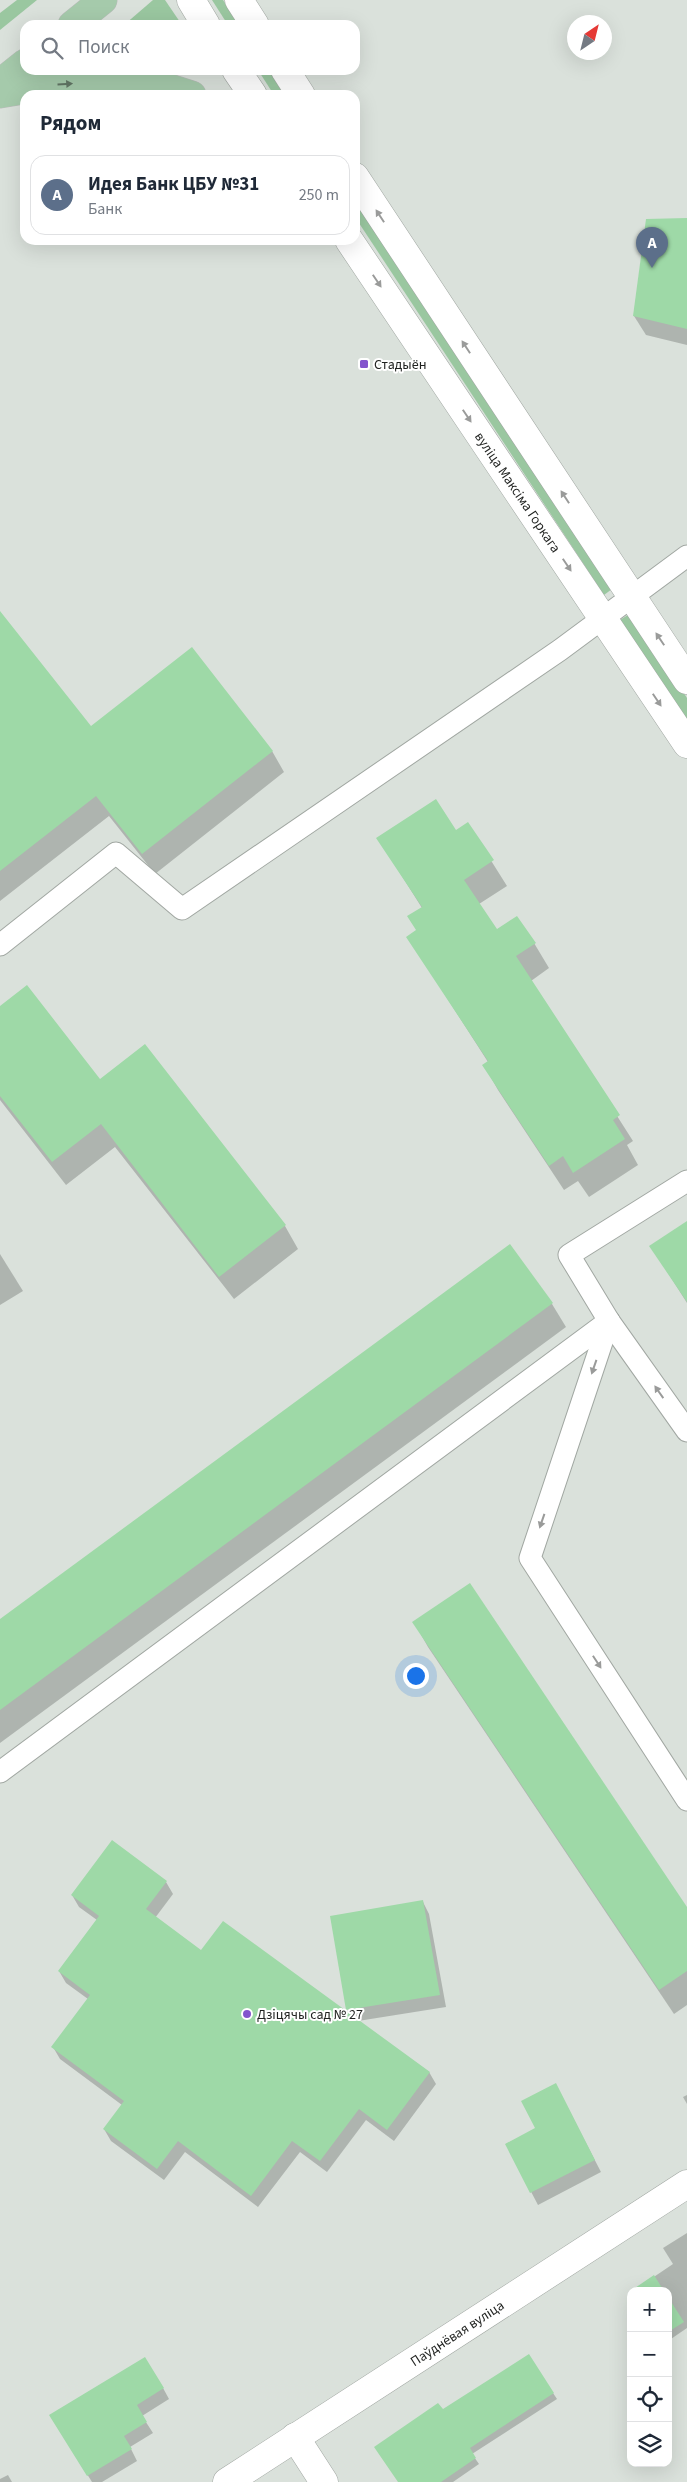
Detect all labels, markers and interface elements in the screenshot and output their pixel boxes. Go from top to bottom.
north arrow [567,15,612,60]
search box [20,20,360,75]
icon: search [38,34,66,62]
text: Поиск [78,34,129,61]
one-way arrow [58,79,74,87]
text: Рядом [40,108,101,138]
text: Идея Банк ЦБУ №31 [88,171,259,198]
text: A [52,184,62,206]
text: 250 m [299,184,339,206]
text: Банк [88,198,122,220]
one-way arrow [375,209,385,222]
pin: A [636,227,668,268]
one-way arrow [372,274,381,287]
one-way arrow [461,340,471,353]
place label: Стадыён [374,355,427,375]
marker: Стадыён [358,358,370,370]
one-way arrow [462,409,472,422]
street label: вуліца Максіма Горкага [469,428,565,557]
one-way arrow [561,490,570,504]
one-way arrow [562,559,572,572]
one-way arrow [655,633,665,646]
one-way arrow [653,693,662,707]
one-way arrow [590,1360,597,1375]
one-way arrow [654,1385,664,1398]
one-way arrow [538,1514,545,1529]
one-way arrow [592,1655,602,1668]
your location [403,1663,429,1689]
place label: Дзіцячы сад № 27 [257,2005,363,2025]
marker: Дзіцячы сад № 27 [241,2008,253,2020]
map controls [627,2287,672,2467]
button: + [627,2287,672,2332]
street label: Паўднёвая вуліца [407,2296,508,2372]
button: − [627,2332,672,2377]
button: locate [627,2377,672,2422]
button: layers [627,2422,672,2467]

